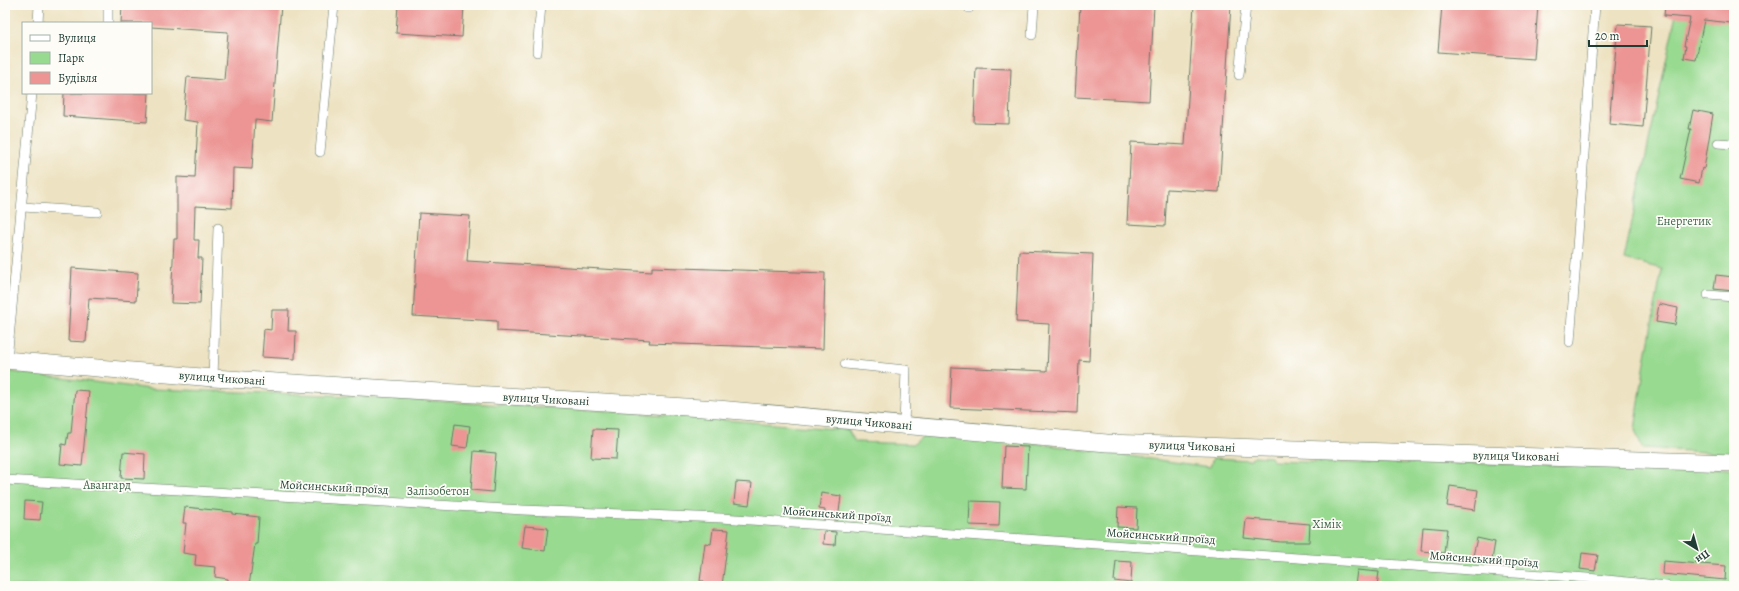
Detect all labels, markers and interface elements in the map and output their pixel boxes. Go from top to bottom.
legend [22,22,152,94]
scale bar [1589,22,1647,48]
text: 20 m [1595,28,1619,44]
text: Вулиця [58,30,96,46]
text: Парк [58,50,84,66]
text: Будівля [58,70,98,86]
park label: Енергетик [1657,213,1711,229]
street label: вулиця Чиковані [178,367,266,389]
street label: вулиця Чиковані [502,389,590,409]
street label: вулиця Чиковані [825,410,913,434]
street label: вулиця Чиковані [1148,436,1236,456]
street label: вулиця Чиковані [1472,447,1560,465]
street label: Мойсинський проїзд [279,476,389,498]
park label: Авангард [82,477,131,493]
park label: Залізобетон [407,483,469,499]
street label: Мойсинський проїзд [782,502,892,526]
park label: Хімік [1313,516,1341,532]
street label: Мойсинський проїзд [1106,524,1216,548]
north arrow [1677,529,1717,569]
text: Пн [1692,546,1713,567]
street label: Мойсинський проїзд [1429,547,1539,571]

